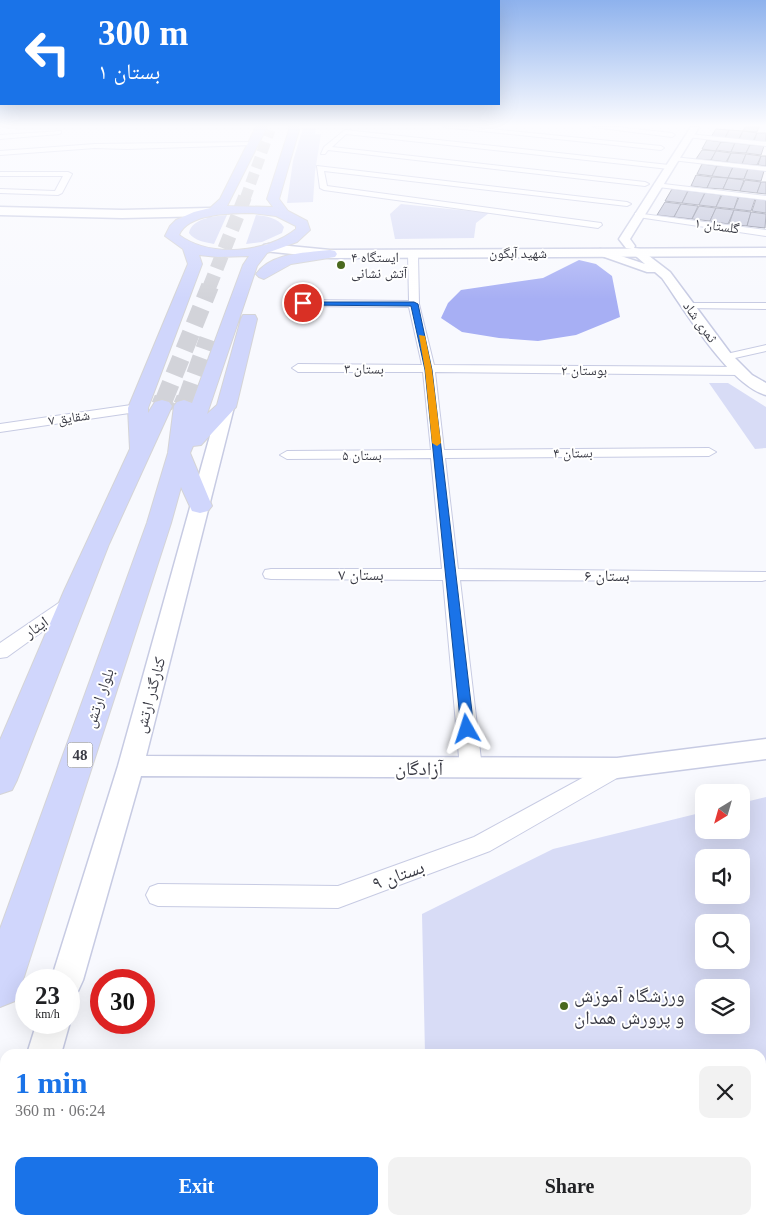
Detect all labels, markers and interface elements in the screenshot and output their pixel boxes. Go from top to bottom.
text: 300 m [98,14,188,53]
icon: left [15,20,80,85]
text: بستان ۱ [98,59,160,84]
street label: گلستان ۱ [693,215,741,238]
street label: شهید آبگون [489,246,547,262]
place label: ایستگاه ۴ آتش نشانی [351,250,407,282]
marker: ایستگاه ۴ آتش نشانی [335,259,347,271]
pin [282,282,324,324]
icon: arrive [289,289,317,317]
street label: ثمری شاد [679,299,720,346]
street label: بستان ۳ [344,361,384,378]
street label: بوستان ۲ [561,363,607,379]
street label: شقایق ۷ [47,408,91,430]
street label: بستان ۴ [553,445,593,462]
street label: بستان ۵ [342,448,382,464]
street label: بستان ۷ [338,566,384,585]
street label: بستان ۶ [584,567,630,586]
street label: ایثار [20,613,52,643]
street label: کنارگذر ارتش [132,655,170,735]
street label: بلوار ارتش [81,666,119,731]
position arrow [440,702,492,754]
road number: 48 [68,742,92,768]
street label: آزادگان [395,758,444,780]
north arrow [695,784,750,839]
map controls [695,784,750,1034]
button: sound [695,849,750,904]
street label: بستان ۹ [369,856,427,895]
button: search [695,914,750,969]
speed limit sign: 30 [90,969,155,1034]
button: layers [695,979,750,1034]
text: 23 [35,982,60,1009]
place label: ورزشگاه آموزش و پرورش همدان [574,985,685,1029]
marker: ورزشگاه آموزش و پرورش همدان [558,1000,570,1012]
text: km/h [35,1007,60,1021]
text: 1 min [15,1066,88,1099]
button: close [699,1066,751,1118]
text: 360 m · 06:24 [15,1102,105,1119]
button: Exit [15,1157,378,1215]
button: Share [388,1157,751,1215]

